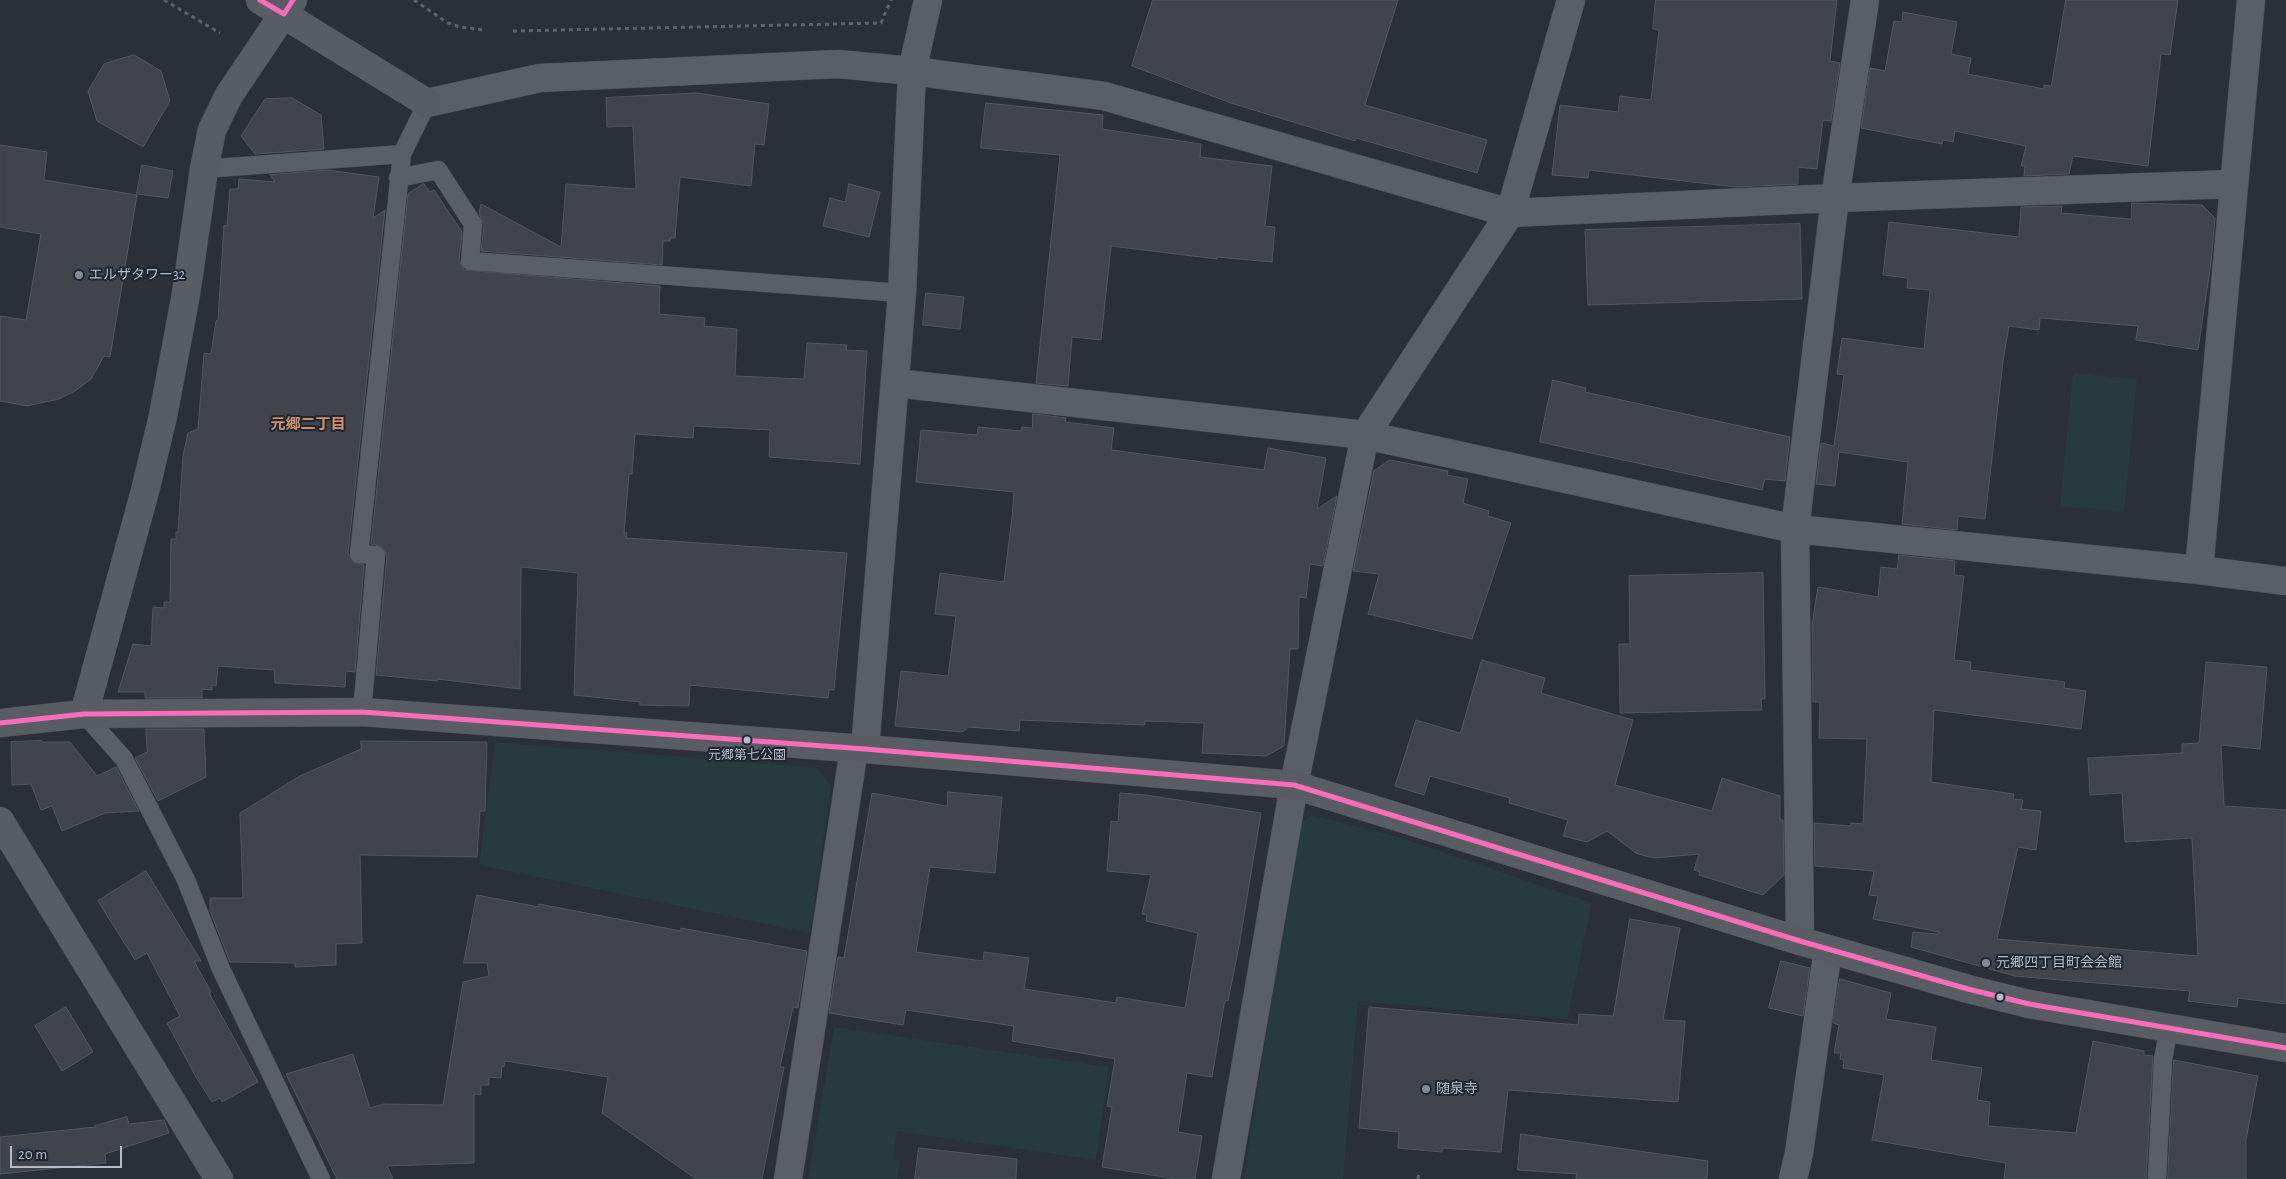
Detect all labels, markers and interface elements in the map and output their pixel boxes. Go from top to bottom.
place label: エルザタワー32 [89,267,185,283]
marker: エルザタワー32 [73,269,85,281]
district label: 元郷二丁目 [271,415,345,433]
marker: 元郷第七公園 [742,735,752,745]
place label: 元郷第七公園 [708,747,786,763]
place label: 元郷四丁目町会会館 [1996,955,2122,971]
marker: 元郷四丁目町会会館 [1980,957,1992,969]
unlabelled marker [1995,992,2005,1002]
place label: 随泉寺 [1436,1081,1478,1097]
marker: 随泉寺 [1420,1083,1432,1095]
scale bar [12,1136,125,1168]
text: 20 m [18,1147,47,1162]

